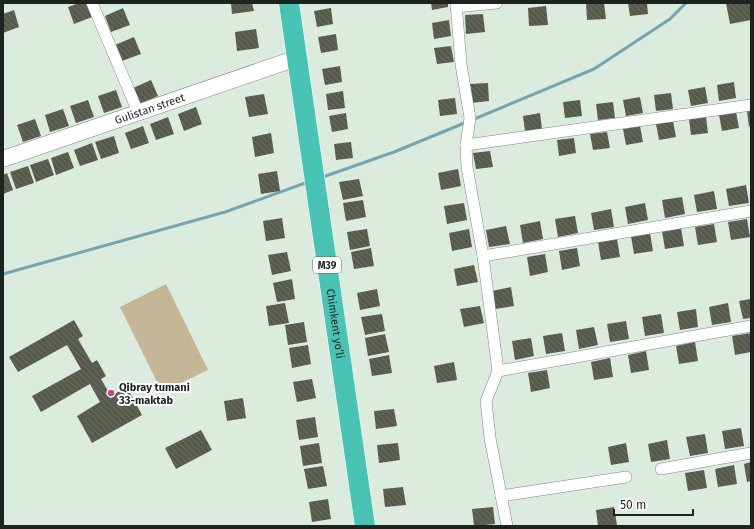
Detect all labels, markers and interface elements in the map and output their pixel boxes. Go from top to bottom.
street label: Gulistan street [113,91,186,127]
road number: M39 [313,257,341,273]
street label: Chimkent yo‘li [324,288,347,360]
place label: Qibray tumani 33-maktab [118,381,190,407]
marker: Qibray tumani 33-maktab [106,388,116,398]
scale bar [614,491,693,517]
text: 50 m [620,498,646,512]

